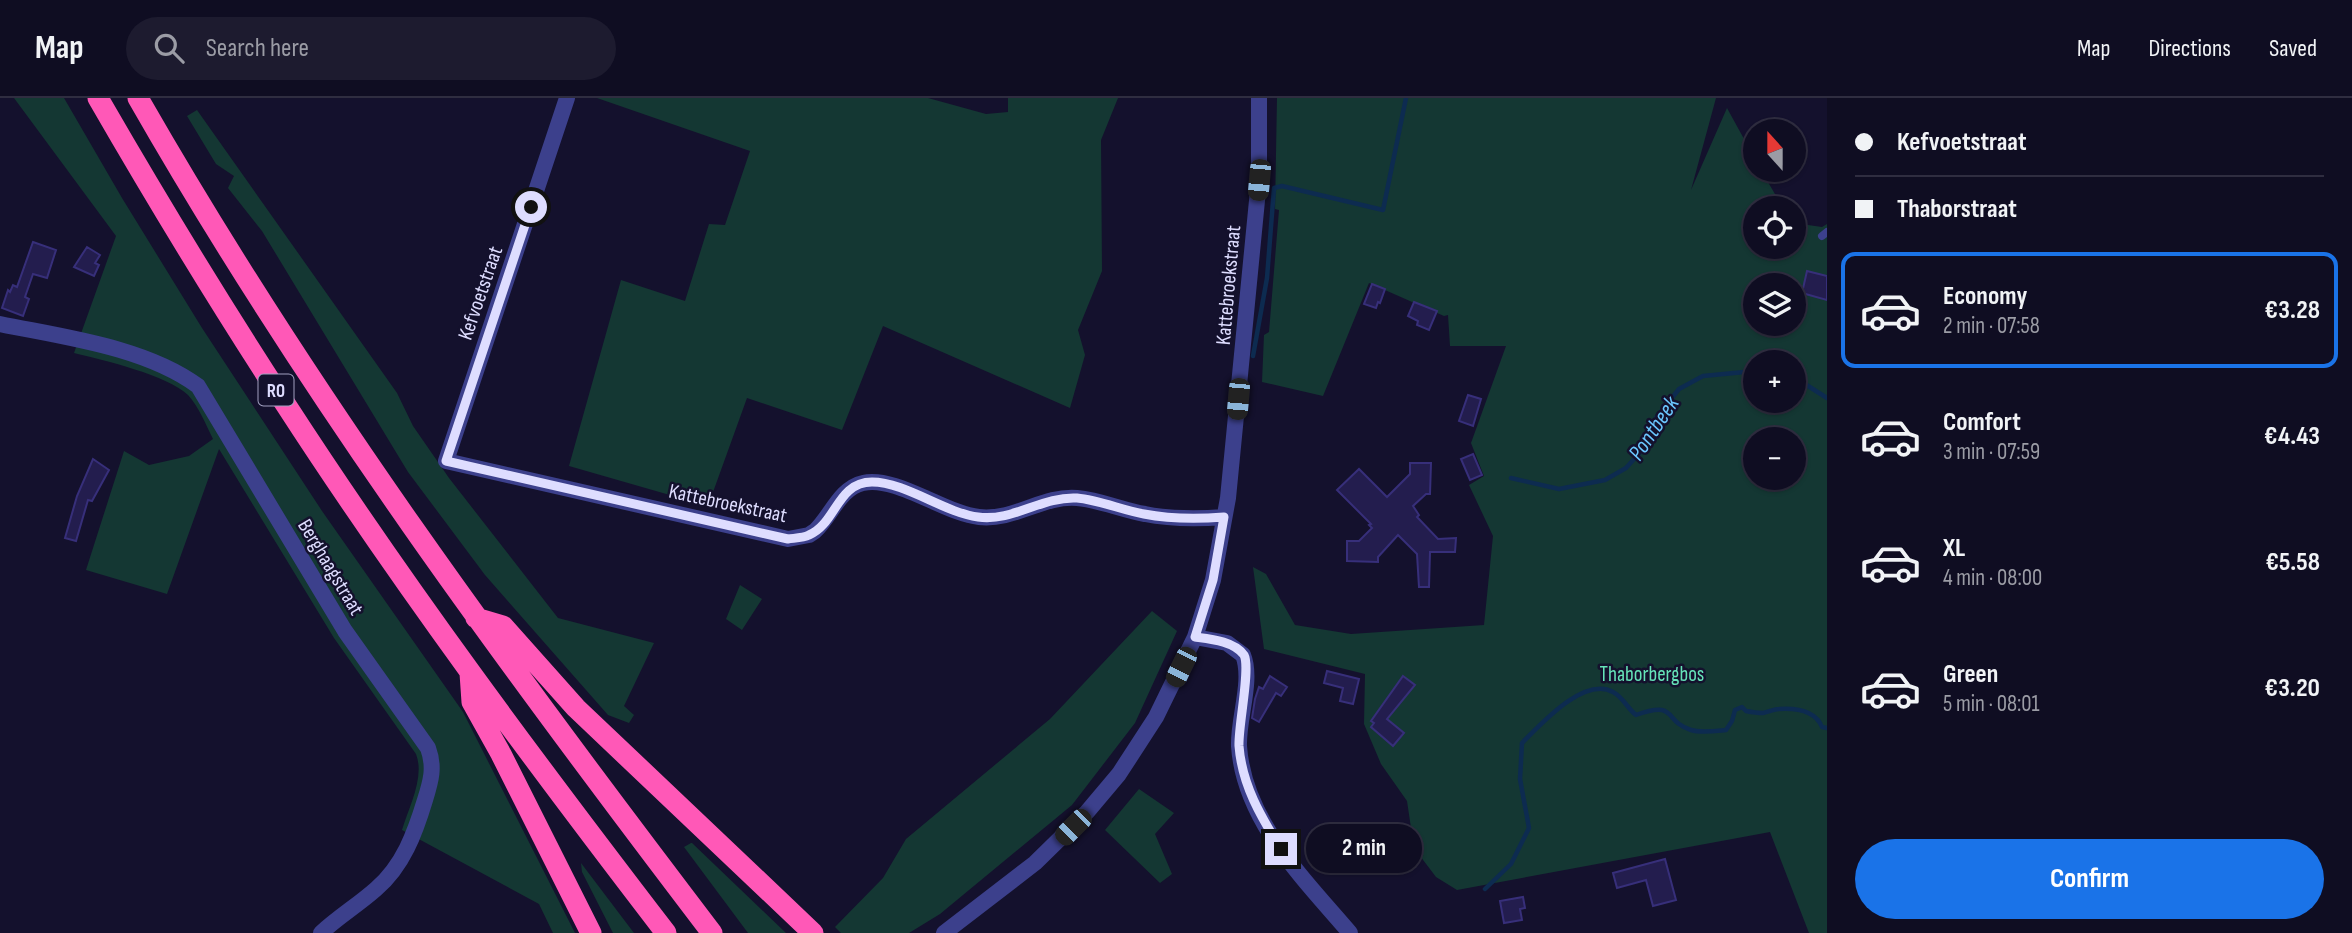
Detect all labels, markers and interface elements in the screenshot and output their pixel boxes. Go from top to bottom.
search box [126,17,616,80]
text: Map [35,28,84,68]
icon: search [150,29,188,67]
text: Search here [206,33,309,64]
text: Map [2077,34,2110,63]
text: Directions [2148,34,2231,63]
text: Saved [2269,34,2317,63]
north arrow [1743,119,1806,182]
map controls [1743,119,1806,490]
text: Kefvoetstraat [1897,127,2027,158]
car [1247,158,1272,202]
route start [515,191,547,223]
text: Thaborstraat [1897,194,2017,225]
button: locate [1743,196,1806,259]
street label: Kattebroekstraat [1211,224,1246,346]
street label: Kefvoetstraat [453,243,508,343]
button: layers [1743,273,1806,336]
icon: car [1859,279,1922,342]
text: Economy [1943,281,2027,312]
text: €3.28 [2264,295,2320,326]
text: 2 min · 07:58 [1943,312,2040,340]
button: + [1743,350,1806,413]
road number: R0 [258,374,294,406]
car [1226,377,1251,421]
water label: Pontbeek [1622,390,1686,466]
icon: car [1859,405,1922,468]
text: Comfort [1943,407,2021,438]
text: €4.43 [2264,421,2320,452]
button: − [1743,427,1806,490]
text: 3 min · 07:59 [1943,438,2040,466]
street label: Kattebroekstraat [667,479,789,528]
street label: Berghaagstraat [292,515,369,620]
icon: car [1859,531,1922,594]
text: XL [1943,533,1965,564]
text: €5.58 [2265,547,2320,578]
text: 4 min · 08:00 [1943,564,2042,592]
car [1163,644,1200,690]
icon: car [1859,657,1922,720]
text: Green [1943,659,1998,690]
park label: Thaborbergbos [1600,662,1704,687]
text: €3.20 [2264,673,2320,704]
text: 5 min · 08:01 [1943,690,2040,718]
car [1051,805,1096,849]
callout: 2 min [1306,824,1421,874]
route end [1265,833,1297,865]
text: 2 min [1342,834,1386,862]
button: Confirm [1855,839,2324,919]

